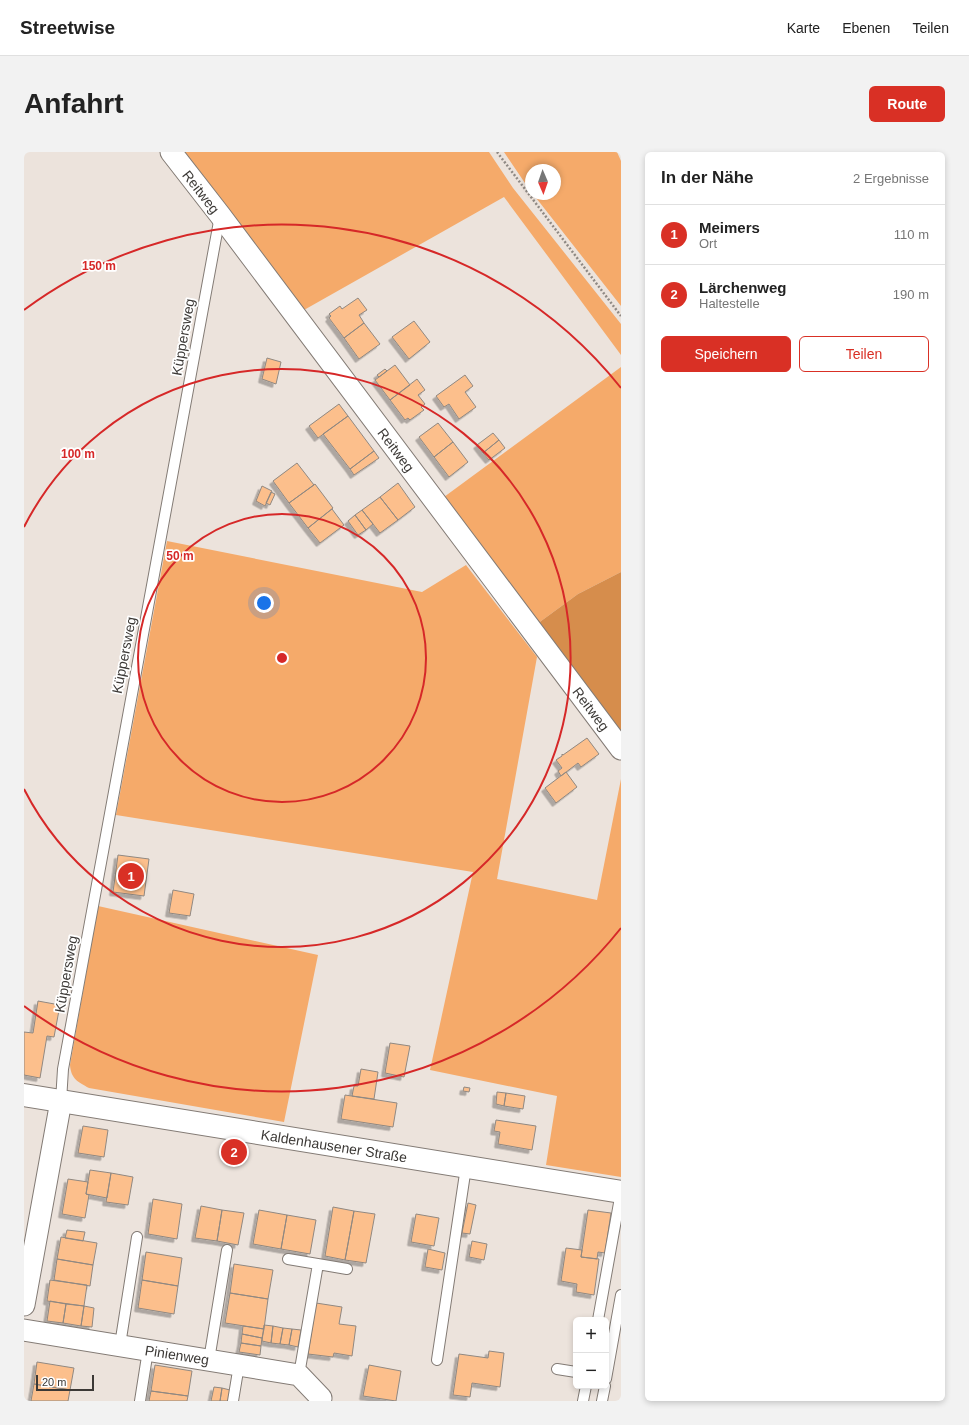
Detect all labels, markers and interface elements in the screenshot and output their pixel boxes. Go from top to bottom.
text: Streetwise [20,17,115,38]
text: Karte [787,20,820,36]
text: Ebenen [842,20,890,36]
text: Teilen [912,20,949,36]
button: Route [869,86,945,122]
text: Anfahrt [24,88,124,119]
north arrow [525,164,561,200]
street label: Reitweg [179,167,223,217]
text: In der Nähe [661,168,754,187]
text: 2 Ergebnisse [853,171,929,186]
text: Meimers [699,219,760,236]
text: 1 [670,227,678,242]
text: 110 m [894,227,929,242]
text: Ort [699,236,717,251]
text: 150 m [82,259,116,273]
text: Lärchenweg [699,279,787,296]
text: 2 [670,287,678,302]
text: 190 m [893,287,929,302]
text: Haltestelle [699,296,760,311]
street label: Küppersweg [168,297,198,377]
button: Speichern [661,336,791,372]
button: Teilen [799,336,929,372]
street label: Reitweg [374,425,418,475]
text: 100 m [61,447,95,461]
text: 50 m [166,549,194,563]
your location [254,593,274,613]
street label: Küppersweg [109,615,139,695]
centre of rings [275,651,289,665]
street label: Reitweg [569,684,613,734]
pin: 1 [118,861,144,891]
street label: Küppersweg [51,934,81,1014]
street label: Kaldenhausener Straße [260,1127,408,1166]
pin: 2 [221,1137,247,1167]
map controls [573,1317,609,1389]
button: + [573,1317,609,1353]
street label: Pinienweg [144,1342,210,1368]
button: − [573,1353,609,1389]
scale bar [36,1373,94,1392]
text: 20 m [42,1376,66,1388]

